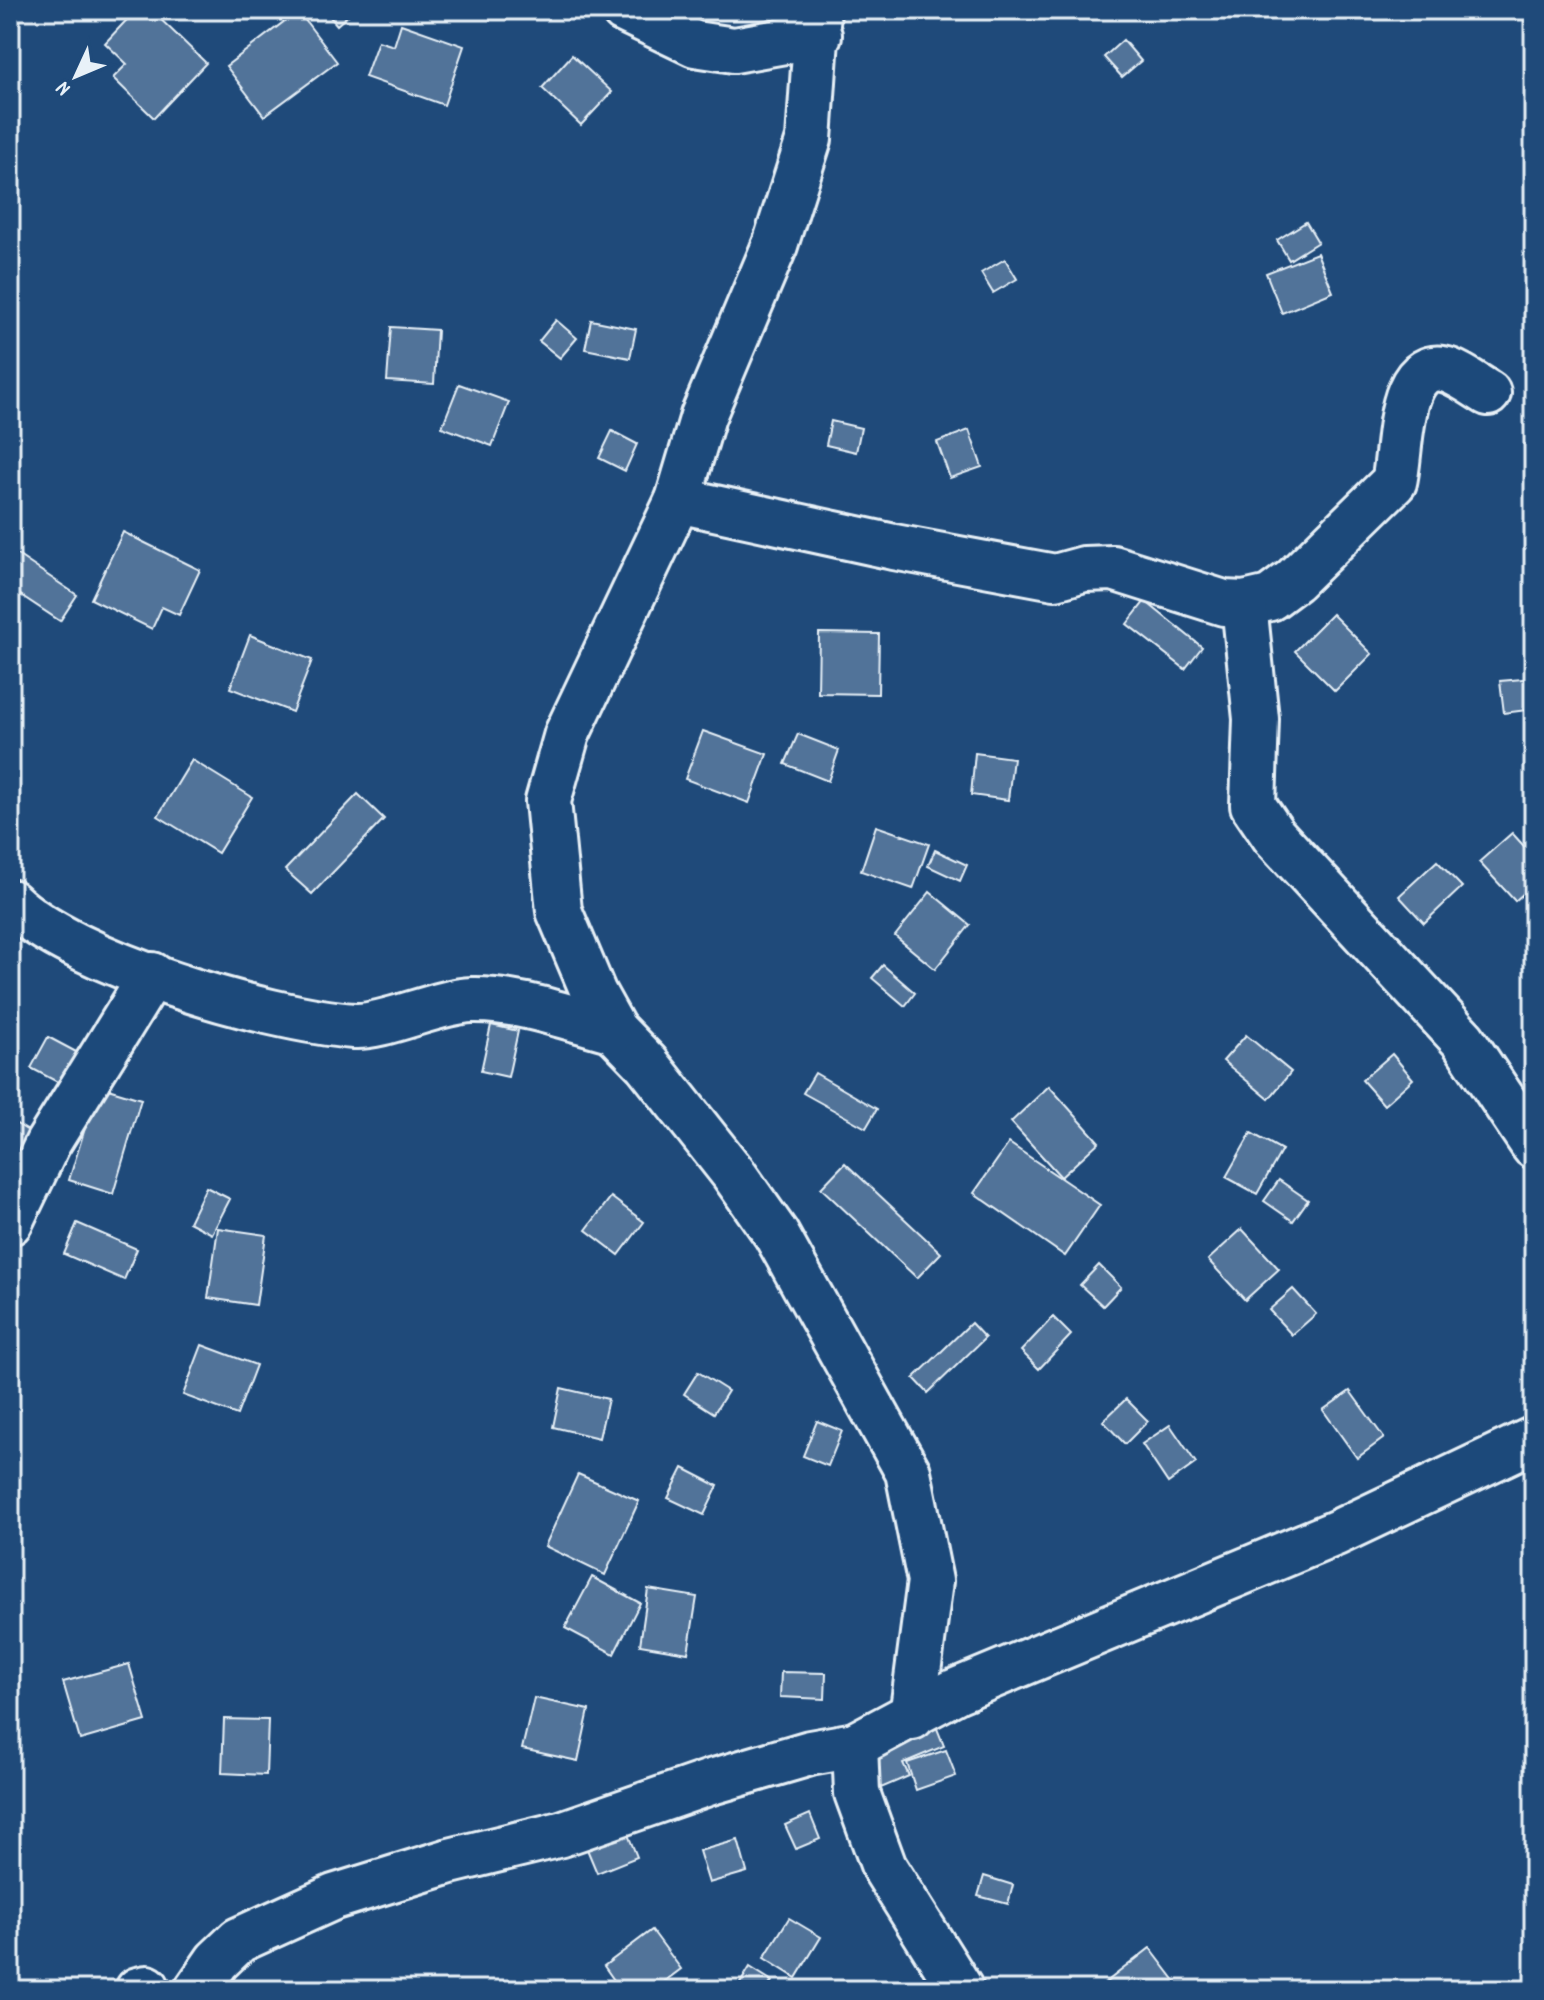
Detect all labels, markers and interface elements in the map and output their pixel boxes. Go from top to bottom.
north arrow [36,36,116,116]
text: N [49,73,79,102]

